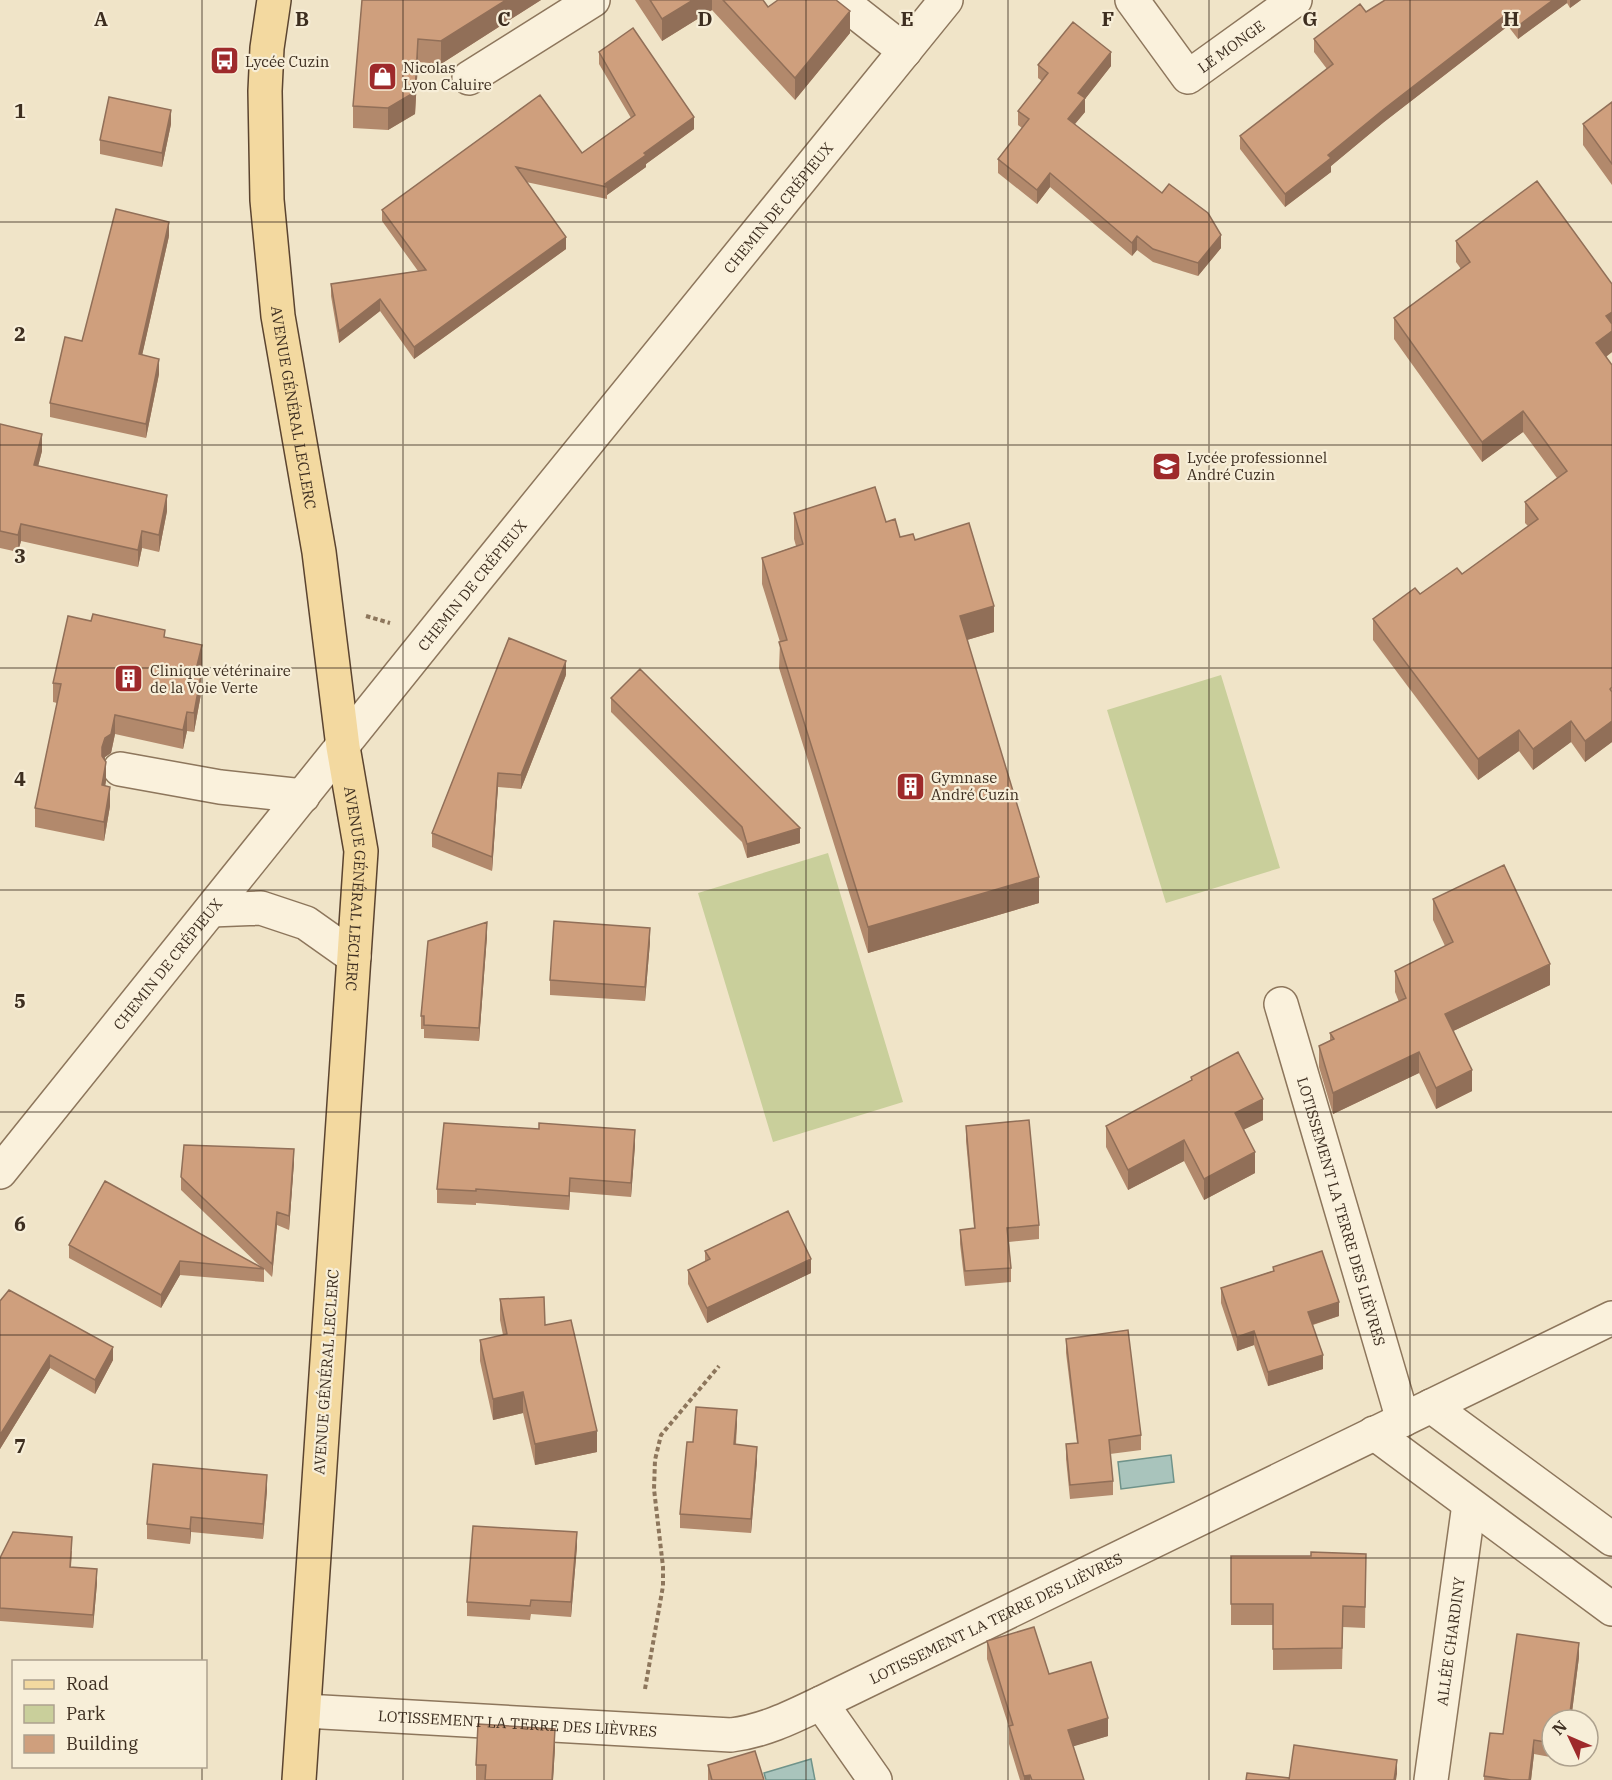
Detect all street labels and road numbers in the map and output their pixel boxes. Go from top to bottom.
street label: LE MONGE [1194,16,1268,77]
street label: CHEMIN DE CRÉPIEUX [719,138,836,277]
street label: AVENUE GÉNÉRAL LECLERC [268,305,321,511]
street label: CHEMIN DE CRÉPIEUX [413,516,530,655]
street label: AVENUE GÉNÉRAL LECLERC [340,785,371,992]
street label: CHEMIN DE CRÉPIEUX [109,894,226,1033]
street label: LOTISSEMENT LA TERRE DES LIÈVRES [1293,1075,1390,1348]
street label: AVENUE GÉNÉRAL LECLERC [309,1269,343,1475]
street label: LOTISSEMENT LA TERRE DES LIÈVRES [866,1548,1125,1688]
street label: ALLÉE CHARDINY [1432,1575,1468,1707]
street label: LOTISSEMENT LA TERRE DES LIÈVRES [378,1706,658,1740]

